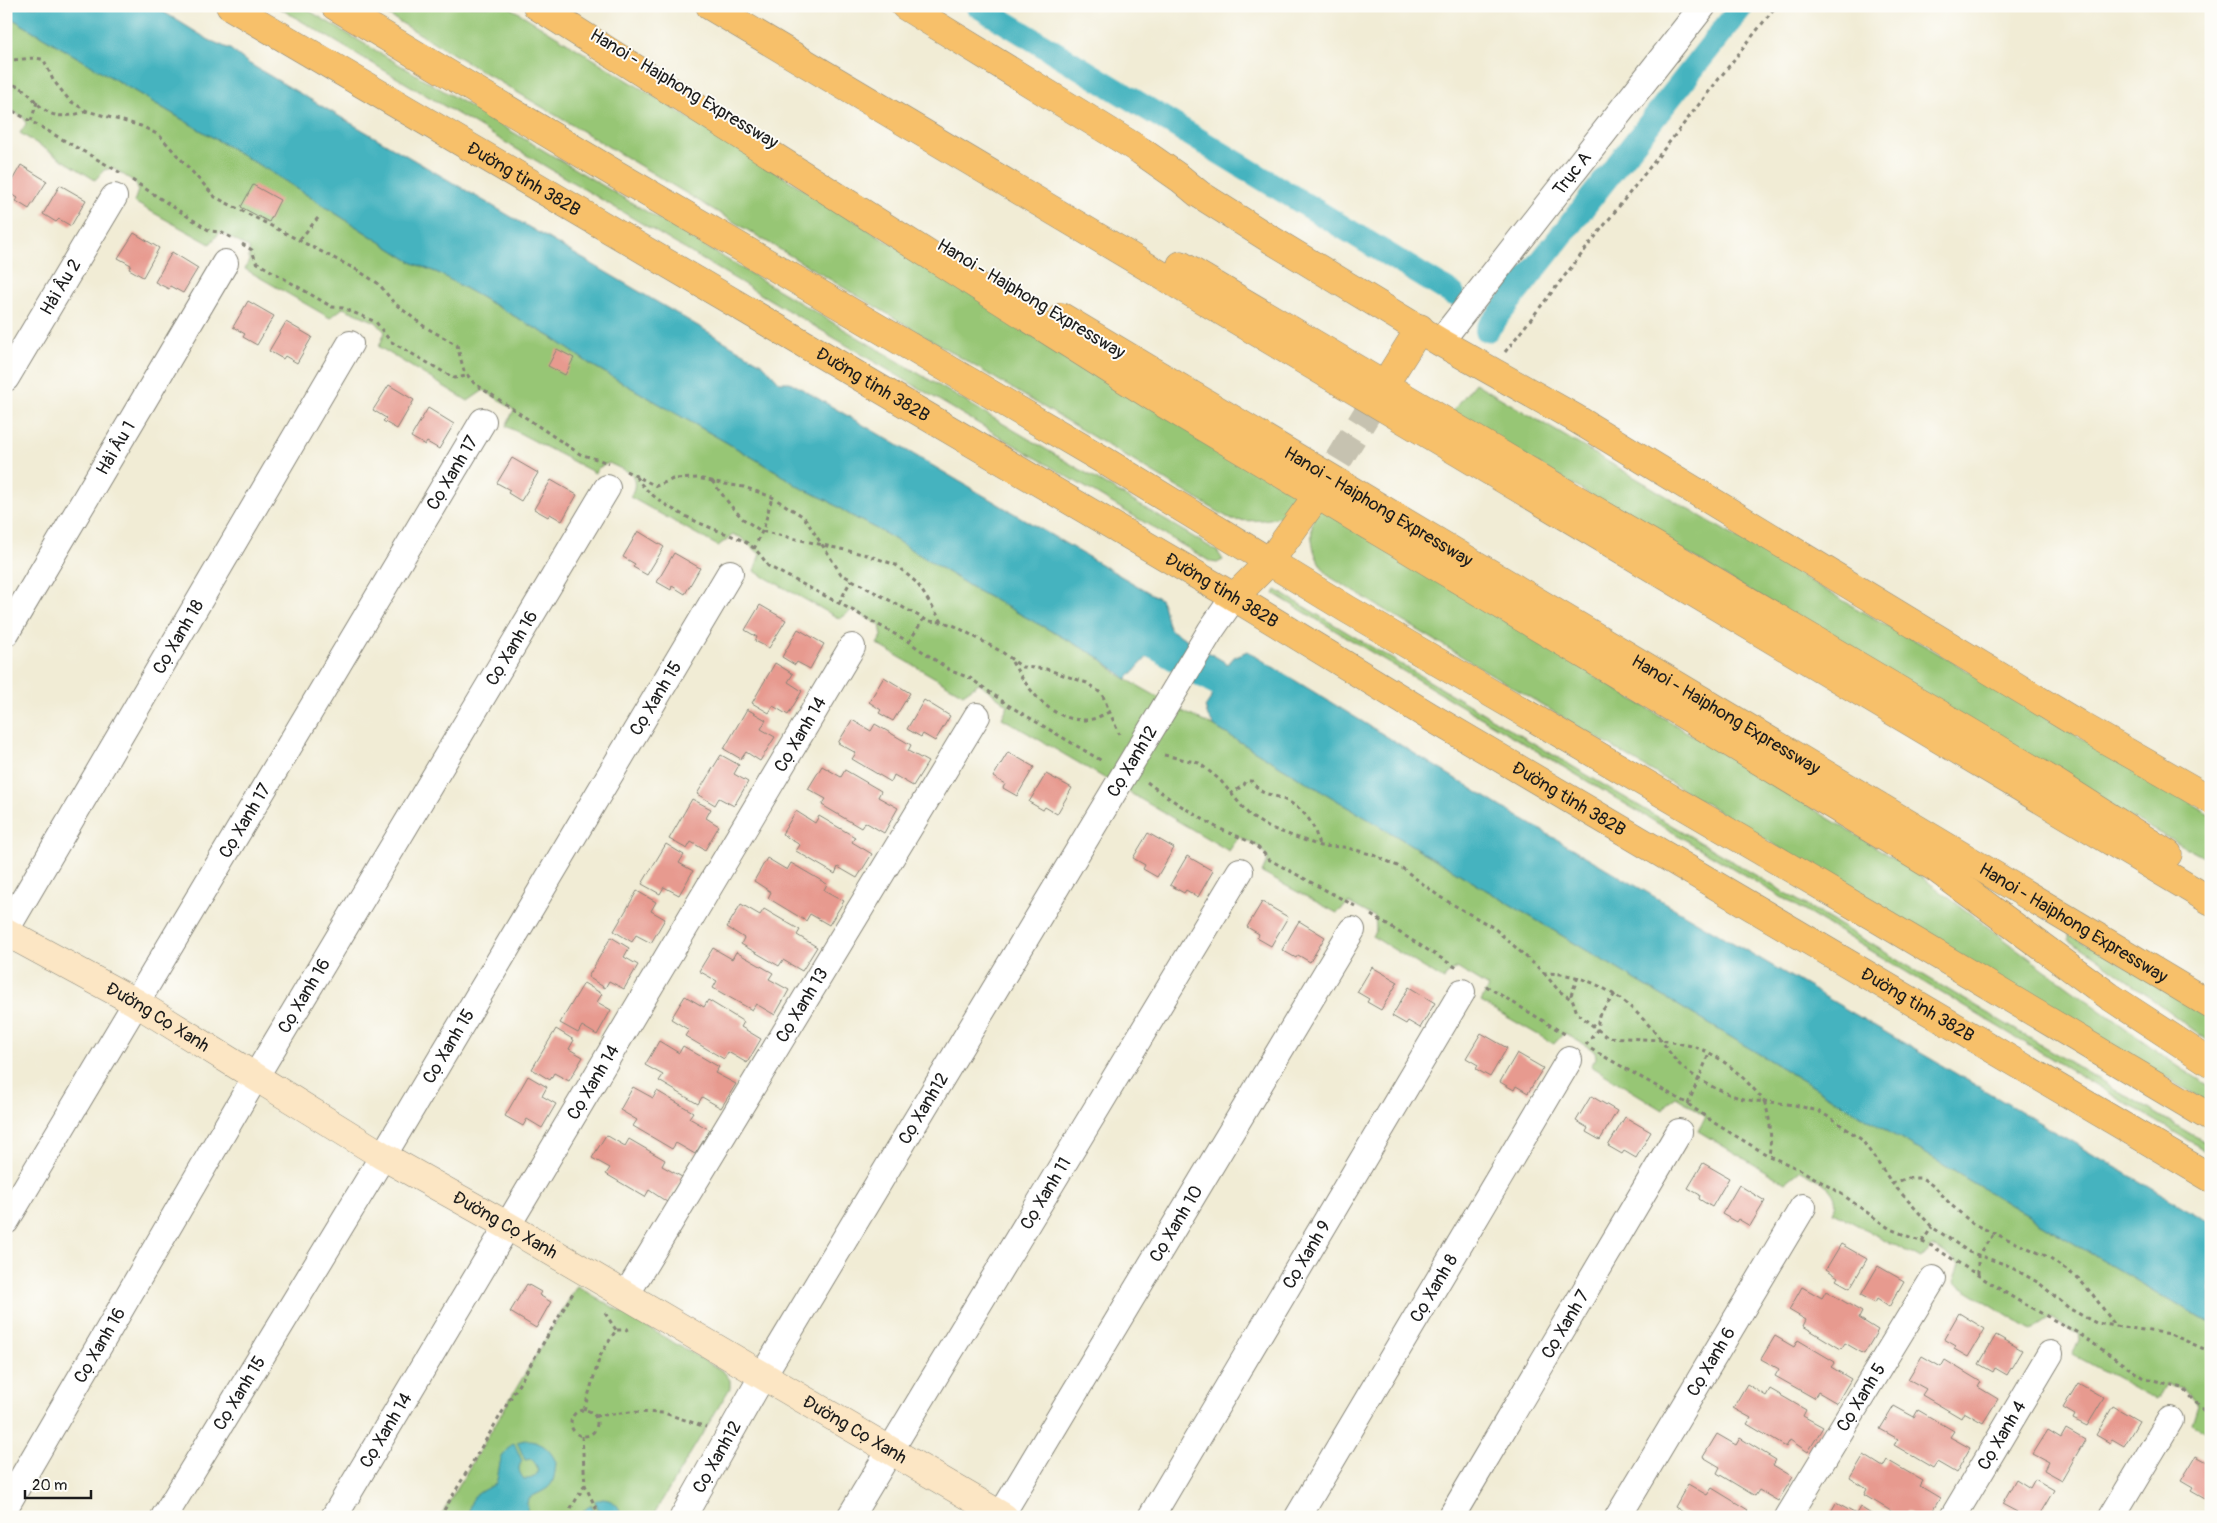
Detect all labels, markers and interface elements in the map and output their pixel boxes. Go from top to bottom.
street label: Hanoi - Haiphong Expressway [586,24,783,155]
street label: Đường tỉnh 382B [463,136,585,221]
street label: Trục A [1548,147,1596,200]
street label: Hanoi - Haiphong Expressway [933,234,1130,365]
street label: Hải Âu 2 [35,255,86,319]
street label: Đường tỉnh 382B [812,342,934,427]
street label: Hải Âu 1 [91,417,140,479]
street label: Cọ Xanh 17 [421,431,483,514]
street label: Hanoi - Haiphong Expressway [1280,441,1477,572]
street label: Đường tỉnh 382B [1161,547,1283,633]
street label: Cọ Xanh 18 [147,595,209,678]
street label: Cọ Xanh 16 [480,606,543,690]
street label: Hanoi - Haiphong Expressway [1627,649,1825,780]
street label: Cọ Xanh 15 [624,657,687,740]
street label: Cọ Xanh 14 [769,692,832,776]
street label: Cọ Xanh12 [1102,721,1162,801]
street label: Đường tỉnh 382B [1508,756,1630,841]
street label: Cọ Xanh 17 [214,779,276,862]
street label: Hanoi - Haiphong Expressway [1975,857,2172,988]
street label: Cọ Xanh 16 [273,954,335,1038]
street label: Đường tỉnh 382B [1856,962,1979,1047]
street label: Cọ Xanh 13 [770,963,833,1047]
street label: Đường Cọ Xanh [102,977,214,1057]
street label: Cọ Xanh 15 [417,1005,480,1088]
street label: Cọ Xanh 14 [562,1040,624,1124]
street label: Cọ Xanh12 [893,1068,954,1149]
street label: Cọ Xanh 11 [1015,1153,1076,1234]
street label: Cọ Xanh 10 [1144,1181,1208,1266]
street label: Đường Cọ Xanh [449,1186,562,1264]
street label: Cọ Xanh 9 [1277,1216,1336,1293]
street label: Cọ Xanh 8 [1405,1250,1463,1327]
street label: Cọ Xanh 7 [1536,1285,1595,1363]
street label: Cọ Xanh 16 [68,1303,131,1387]
street label: Cọ Xanh 6 [1681,1323,1740,1400]
street label: Cọ Xanh 15 [208,1351,271,1435]
street label: Cọ Xanh 5 [1831,1359,1890,1436]
street label: Cọ Xanh 14 [354,1388,417,1472]
street label: Đường Cọ Xanh [798,1390,911,1469]
street label: Cọ Xanh 4 [1972,1396,2031,1474]
street label: Cọ Xanh12 [687,1417,746,1497]
scale bar [25,1468,91,1500]
text: 20 m [32,1476,67,1495]

